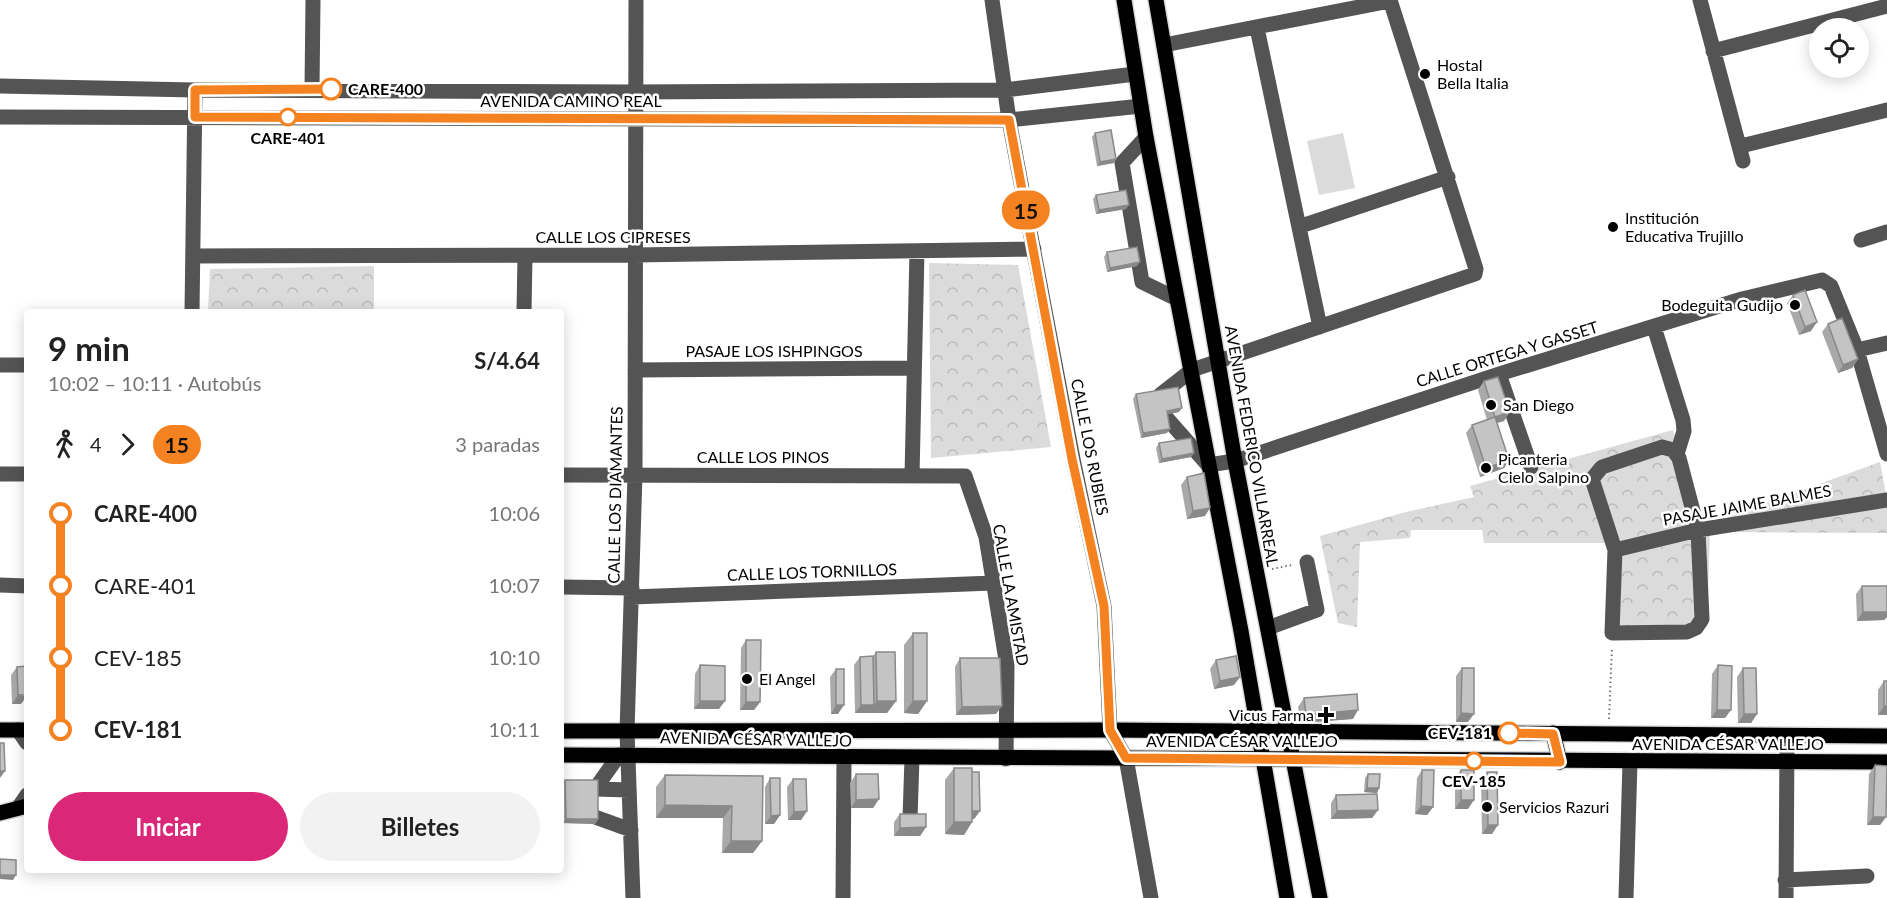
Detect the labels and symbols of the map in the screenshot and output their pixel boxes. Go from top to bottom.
place label: Hostal Bella Italia [1437,55,1509,92]
marker: Hostal Bella Italia [1418,67,1432,81]
marker: CARE-400 [320,78,342,100]
place label: CARE-400 [348,79,423,98]
street label: AVENIDA CAMINO REAL [480,91,662,110]
marker: CARE-401 [279,108,297,126]
place label: CARE-401 [251,128,326,147]
line badge: 15 [999,190,1053,230]
place label: Institución Educativa Trujillo [1625,208,1744,245]
marker: Institución Educativa Trujillo [1606,220,1620,234]
street label: CALLE LOS CIPRESES [535,227,691,246]
place label: Bodeguita Gudijo [1661,295,1783,314]
marker: Bodeguita Gudijo [1788,298,1802,312]
street label: CALLE ORTEGA Y GASSET [1413,317,1601,390]
street label: AVENIDA FEDERICO VILLARREAL [1222,324,1283,568]
street label: PASAJE LOS ISHPINGOS [685,341,863,360]
street label: CALLE LOS RUBIES [1068,377,1113,517]
place label: San Diego [1503,395,1574,414]
marker: San Diego [1484,398,1498,412]
street label: CALLE LOS DIAMANTES [603,406,626,584]
street label: CALLE LOS PINOS [697,447,829,466]
place label: Picanteria Cielo Salpino [1498,449,1589,486]
marker: Picanteria Cielo Salpino [1479,461,1493,475]
street label: PASAJE JAIME BALMES [1661,480,1833,529]
street label: CALLE LA AMISTAD [990,523,1033,667]
street label: CALLE LOS TORNILLOS [727,559,897,584]
place label: El Angel [759,669,816,688]
marker: El Angel [740,672,754,686]
place label: Vicus Farma [1229,705,1314,724]
marker: Vicus Farma [1319,708,1333,722]
marker: CEV-181 [1498,722,1520,744]
place label: CEV-181 [1428,723,1492,742]
street label: AVENIDA CÉSAR VALLEJO [660,727,852,750]
street label: AVENIDA CÉSAR VALLEJO [1146,731,1338,750]
street label: AVENIDA CÉSAR VALLEJO [1632,734,1824,753]
marker: CEV-185 [1465,752,1483,770]
place label: CEV-185 [1442,771,1506,790]
place label: Servicios Razuri [1499,797,1609,816]
marker: Servicios Razuri [1480,800,1494,814]

